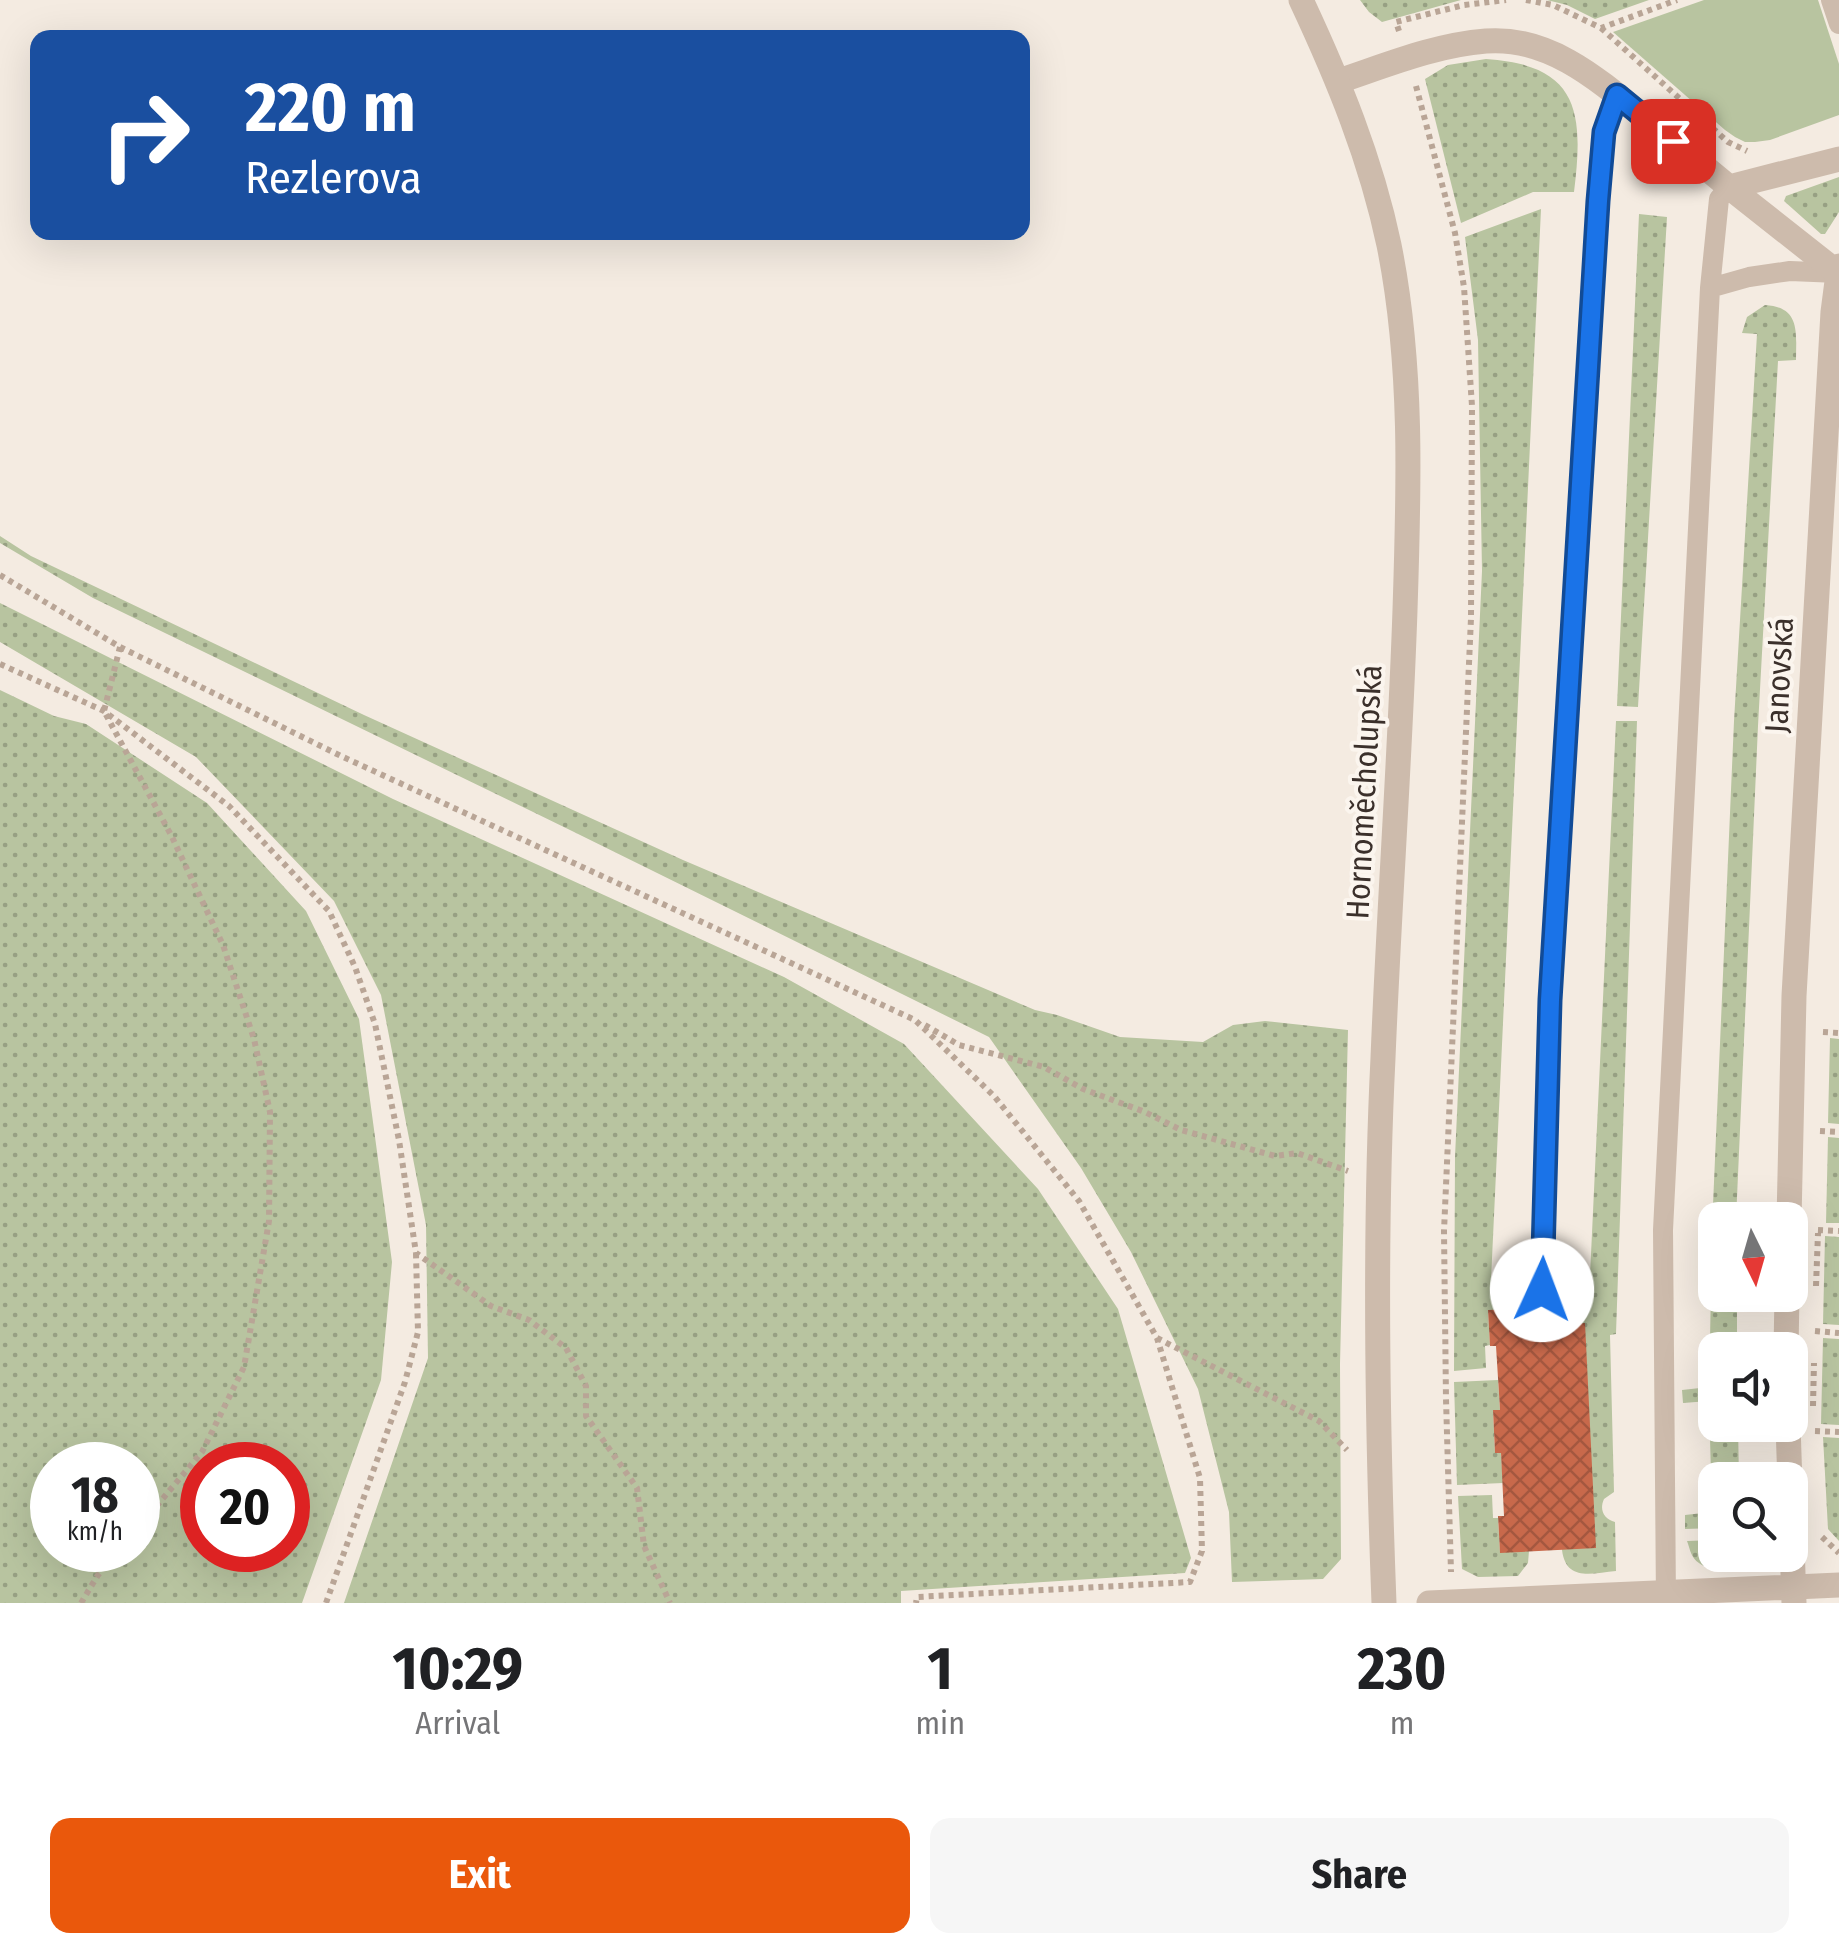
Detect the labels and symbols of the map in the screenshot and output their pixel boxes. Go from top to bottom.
pin [1631,99,1716,184]
street label: Janovská [1757,616,1801,734]
street label: Hornoměcholupská [1338,664,1390,920]
north arrow [1698,1202,1808,1312]
position arrow [1490,1238,1594,1342]
speed limit sign: 20 [180,1442,310,1572]

